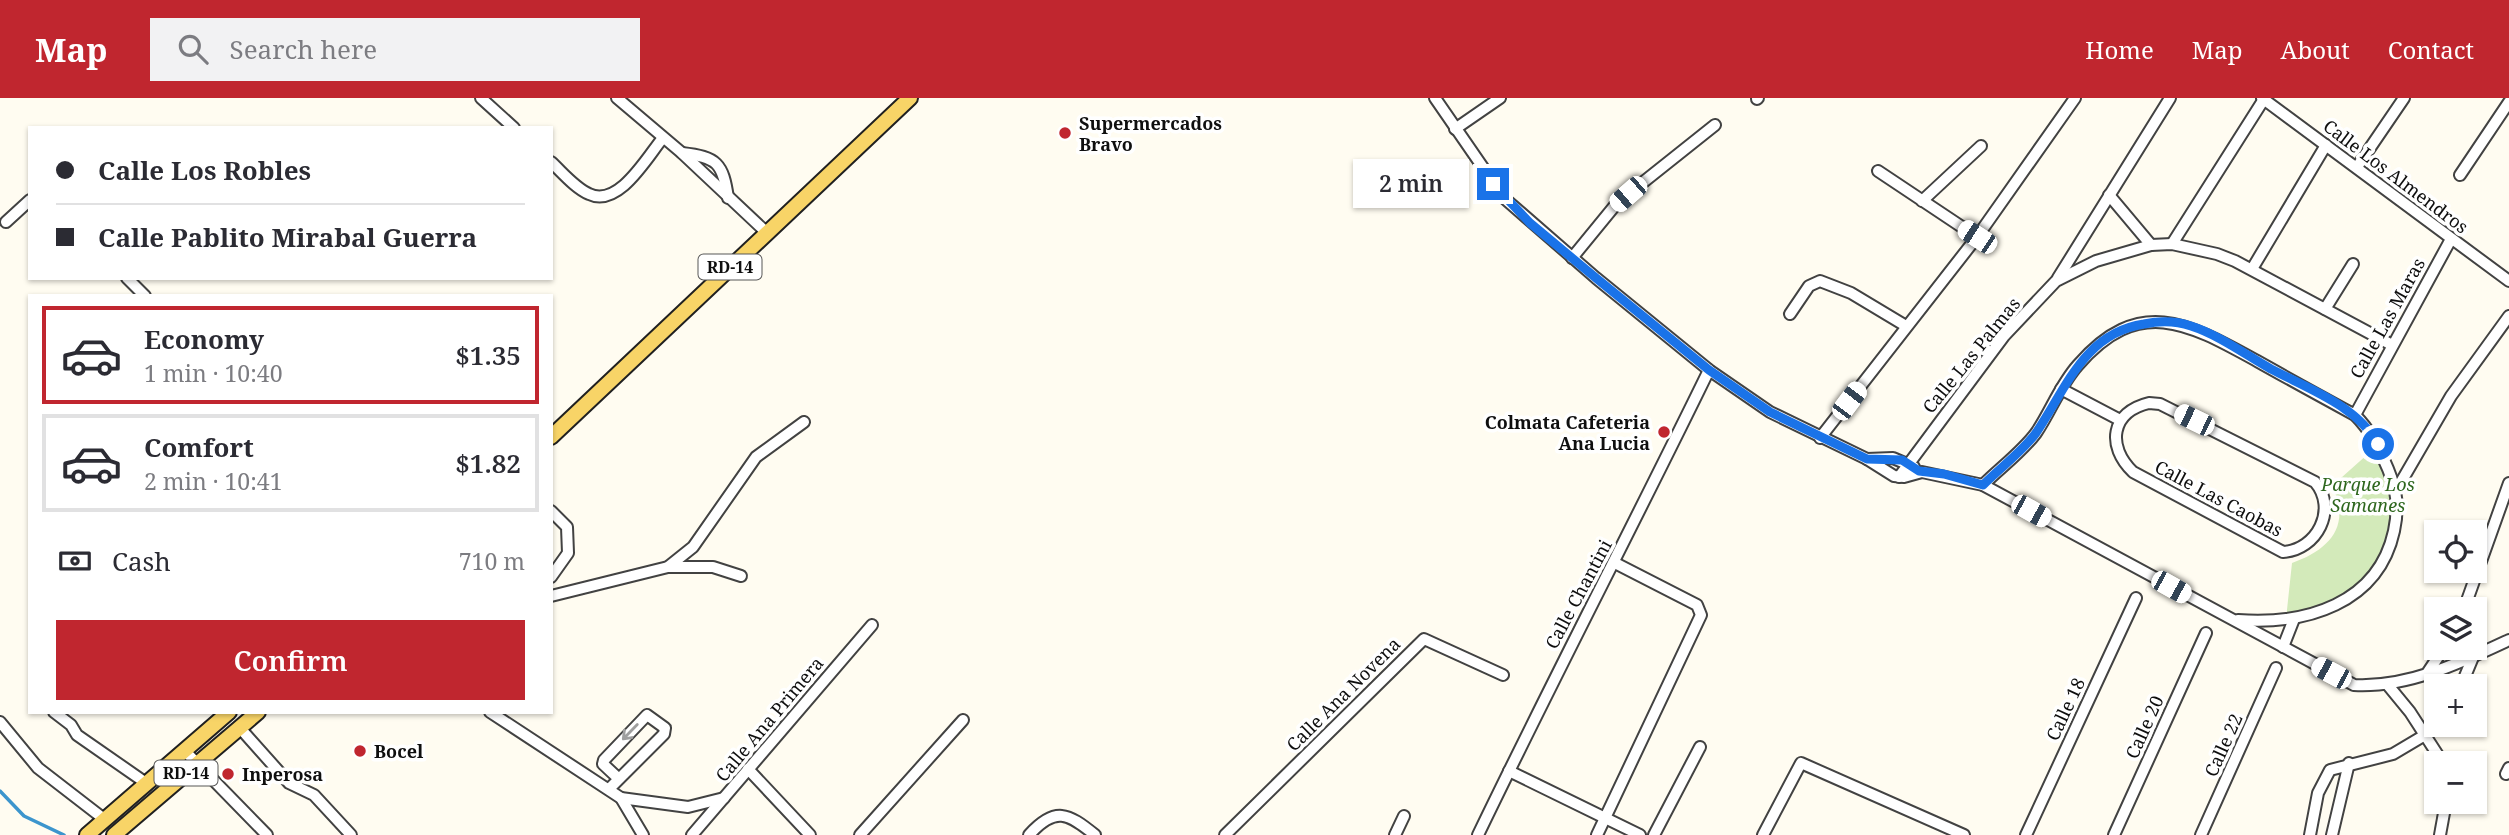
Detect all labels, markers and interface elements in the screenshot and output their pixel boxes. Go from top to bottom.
search box [150,18,640,81]
text: Map [35,27,108,72]
icon: search [174,30,212,68]
text: Search here [230,31,377,67]
text: Home [2085,33,2154,66]
text: Map [2192,33,2243,66]
text: About [2281,33,2350,66]
text: Contact [2388,33,2474,66]
place label: Supermercados Bravo [1079,111,1222,156]
street label: Calle Los Almendros [2319,114,2473,238]
marker: Supermercados Bravo [1057,125,1073,141]
text: Calle Los Robles [98,152,311,188]
callout: 2 min [1353,160,1468,208]
text: 2 min [1379,167,1443,199]
route end [1477,168,1509,200]
car [1606,172,1651,216]
car [1954,217,2001,257]
text: Calle Pablito Mirabal Guerra [98,219,477,255]
street label: Calle Las Maras [2344,253,2430,383]
road number: RD-14 [698,254,762,280]
street label: Calle Las Palmas [1917,292,2025,418]
text: Economy [144,321,264,357]
icon: car [60,324,123,387]
text: $1.35 [455,337,521,373]
text: 1 min · 10:40 [144,357,282,389]
car [1828,378,1871,424]
car [2171,401,2218,439]
place label: Colmata Cafeteria Ana Lucia [1485,410,1650,455]
marker: Colmata Cafeteria Ana Lucia [1656,424,1672,440]
route start [2362,428,2394,460]
text: Comfort [144,429,254,465]
icon: car [60,432,123,495]
text: $1.82 [455,445,521,481]
street label: Calle Las Caobas [2151,454,2287,542]
text: 2 min · 10:41 [144,465,282,497]
park label: Parque Los Samanes [2320,472,2415,517]
car [2008,492,2055,530]
map controls [2424,520,2487,814]
button: locate [2424,520,2487,583]
street label: Calle Chantini [1539,535,1617,653]
icon: cash [56,542,94,580]
text: Cash [112,543,171,579]
text: 710 m [459,545,525,577]
car [2148,568,2195,606]
button: layers [2424,597,2487,660]
button: Confirm [56,620,525,700]
street label: Calle Ana Novena [1281,632,1405,756]
street label: Calle Ana Primera [710,652,828,786]
car [2308,654,2355,692]
street label: Calle 18 [2040,674,2090,744]
button: + [2424,674,2487,737]
street label: Calle 20 [2119,692,2169,762]
street label: Calle 22 [2198,710,2248,780]
one-way arrow [622,723,639,740]
place label: Bocel [374,739,424,763]
marker: Bocel [352,743,368,759]
button: − [2424,751,2487,814]
road number: RD-14 [154,760,218,786]
place label: Inperosa [242,762,323,786]
marker: Inperosa [220,766,236,782]

